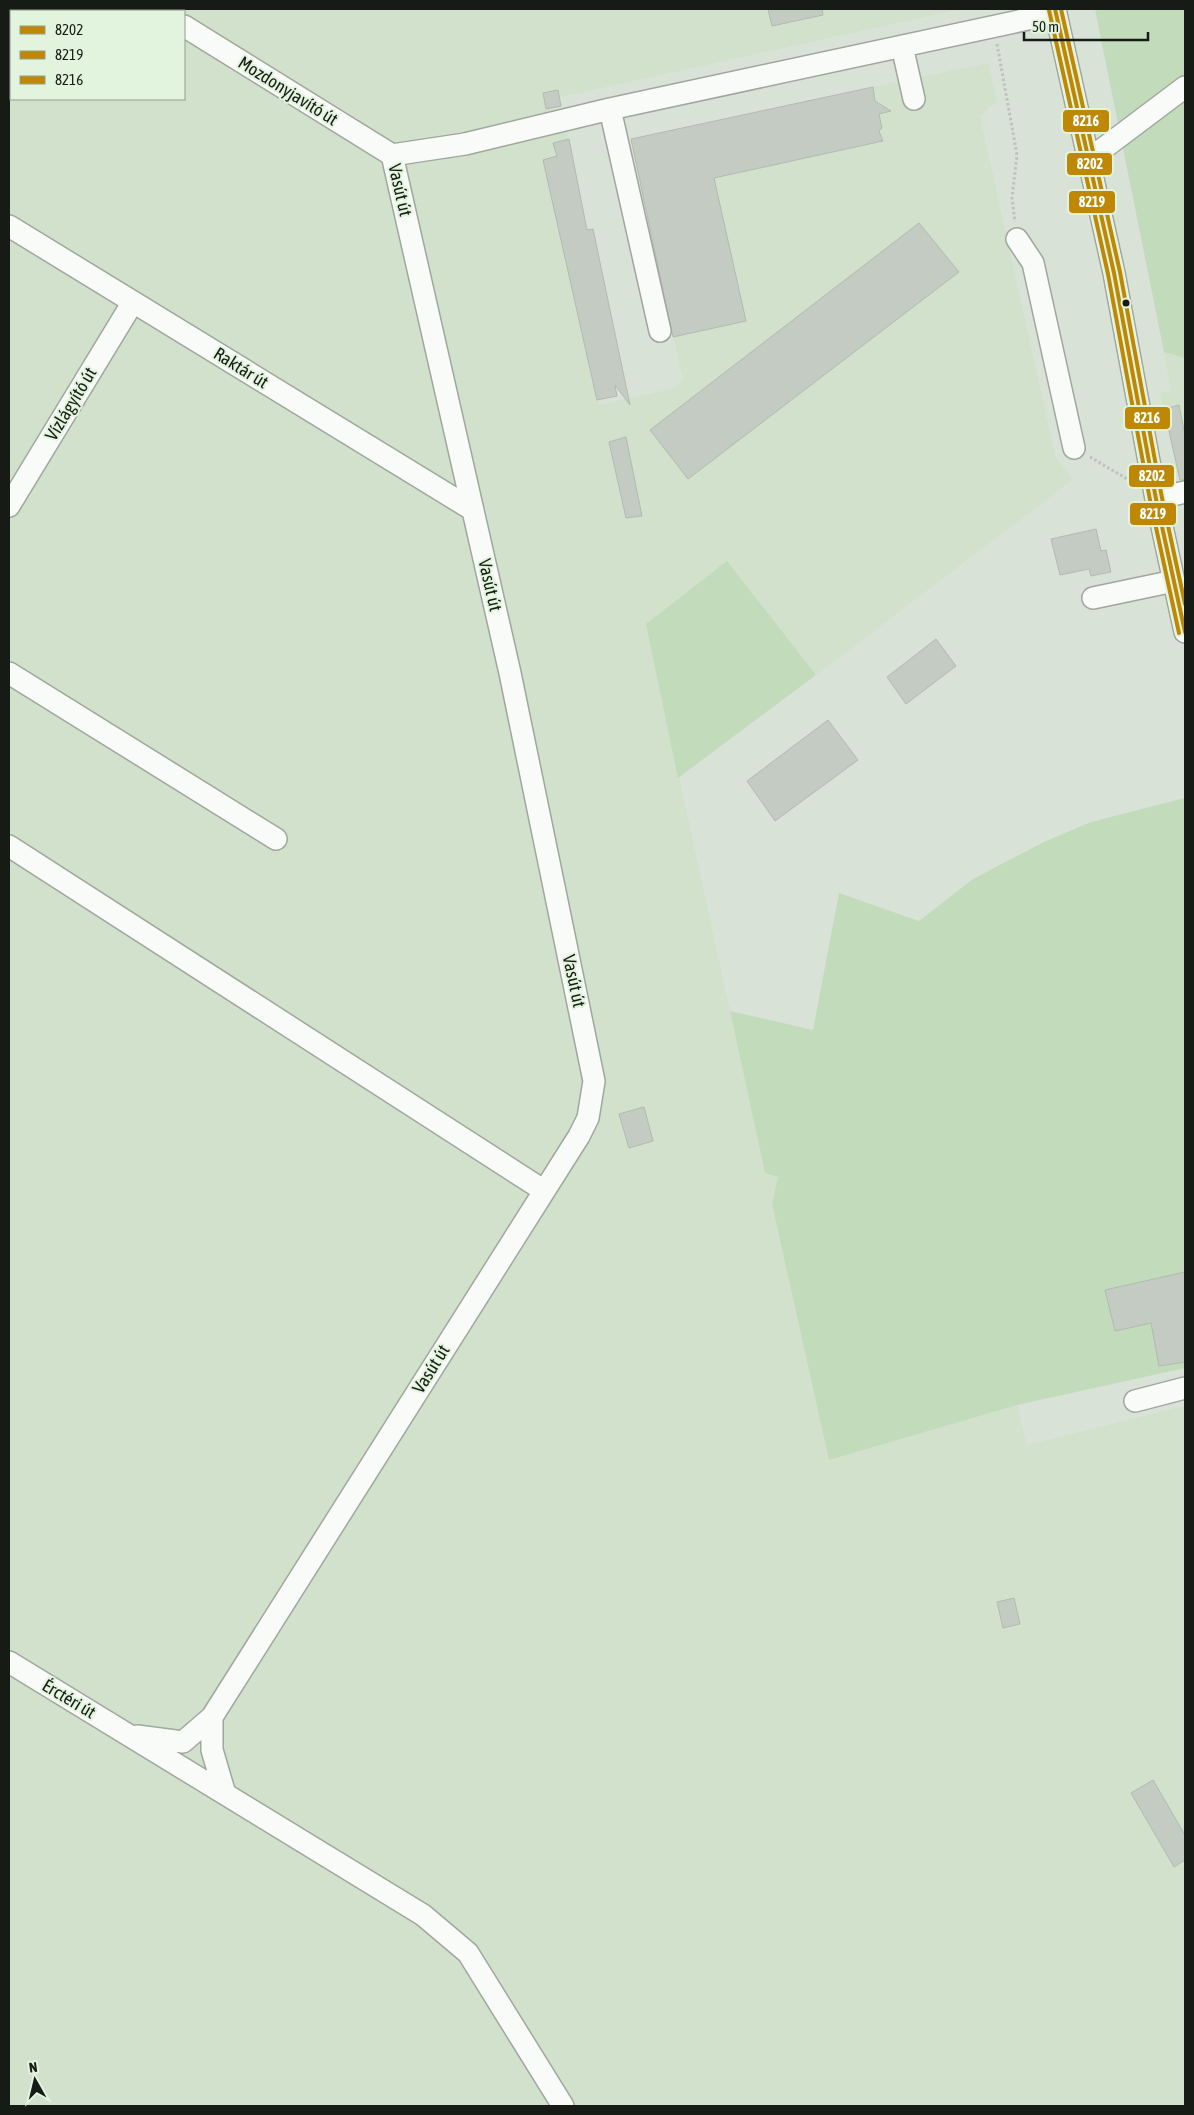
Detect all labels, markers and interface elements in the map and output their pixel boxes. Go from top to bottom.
legend [10,10,185,100]
scale bar [1024,10,1148,42]
text: 50 m [1032,18,1059,35]
text: 8202 [55,21,83,38]
text: 8219 [55,46,83,63]
street label: Mozdonyjavító út [235,52,342,130]
text: 8216 [55,71,83,88]
line badge: 8216 [1062,109,1110,133]
text: 8216 [1073,113,1100,129]
line badge: 8202 [1066,152,1113,176]
text: 8202 [1077,156,1104,172]
street label: Vasút út [384,162,417,218]
line badge: 8219 [1068,190,1116,214]
text: 8219 [1079,194,1106,210]
unlabelled marker [1121,298,1131,308]
street label: Raktár út [210,343,272,393]
street label: Vízlágyító út [41,363,101,444]
line badge: 8216 [1124,406,1171,430]
text: 8216 [1134,410,1161,426]
line badge: 8202 [1128,464,1175,488]
text: 8202 [1139,468,1166,484]
line badge: 8219 [1129,502,1177,526]
text: 8219 [1140,506,1167,522]
street label: Vasút út [474,557,507,613]
street label: Vasút út [559,953,590,1009]
street label: Vasút út [408,1341,454,1397]
street label: Érctéri út [39,1674,100,1723]
north arrow [10,2055,60,2105]
text: N [28,2059,38,2076]

